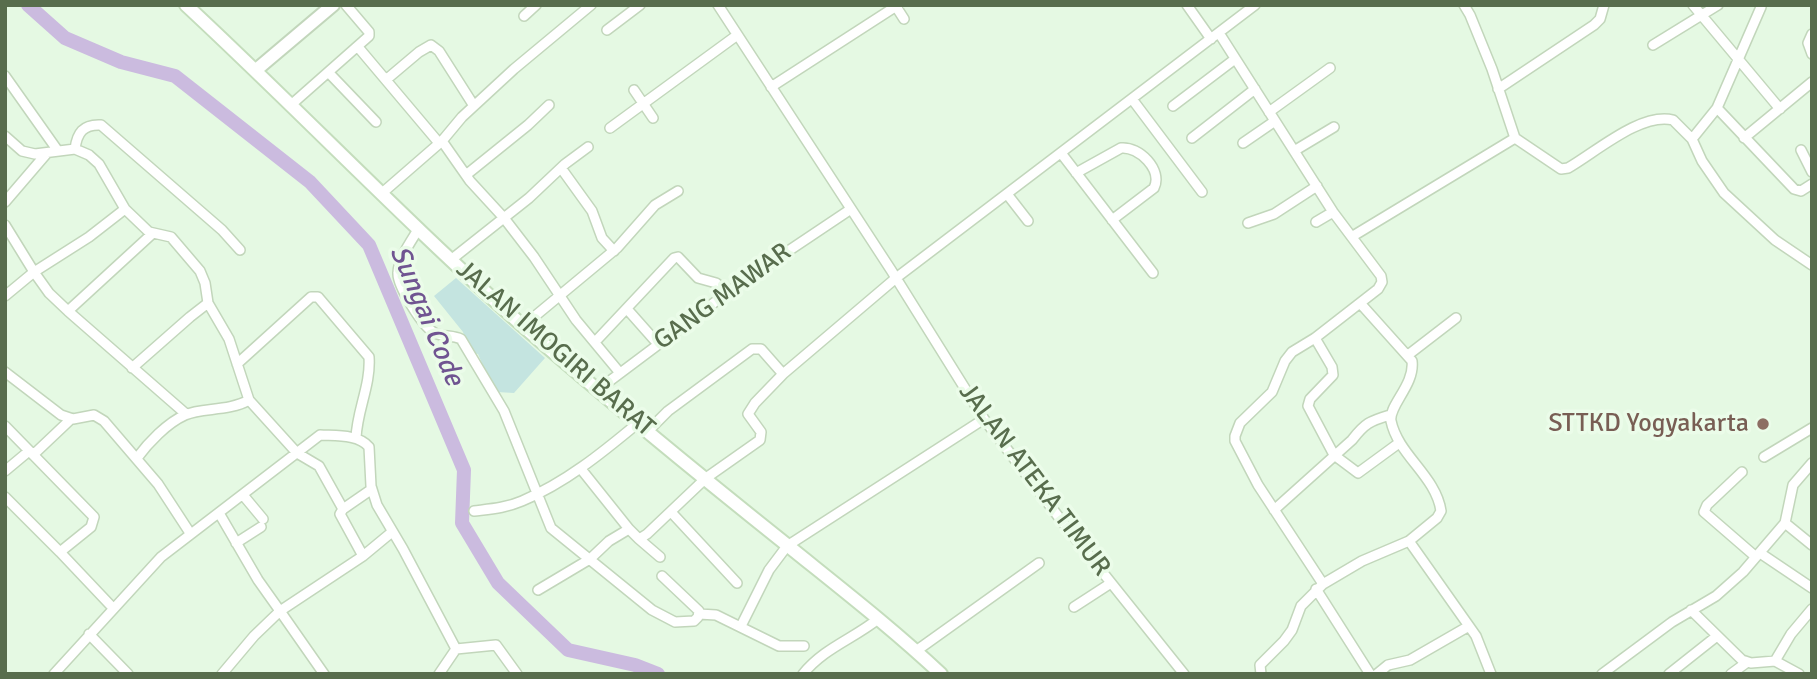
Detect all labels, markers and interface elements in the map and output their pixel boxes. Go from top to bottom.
street label: GANG MAWAR [648,237,798,357]
water label: Sungai Code [381,241,471,391]
street label: JALAN IMOGIRI BARAT [449,254,661,444]
street label: JALAN ATEKA TIMUR [951,378,1117,582]
place label: STTKD Yogyakarta [1548,408,1749,440]
marker: STTKD Yogyakarta [1755,416,1771,432]

